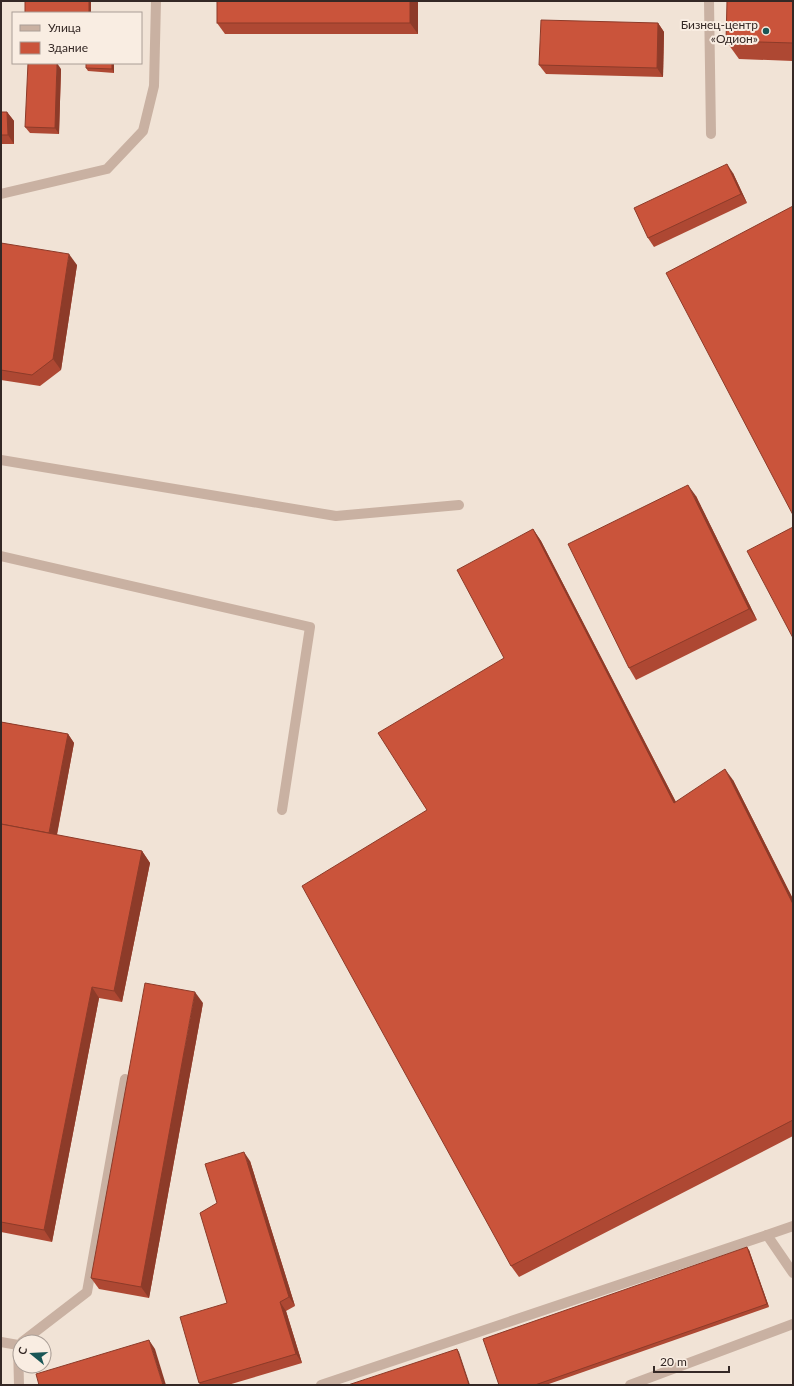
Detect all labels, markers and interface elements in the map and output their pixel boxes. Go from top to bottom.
legend [12,12,142,64]
place label: Бизнец-центр «Одион» [681,17,758,46]
text: Улица [48,20,81,35]
marker: Бизнец-центр «Одион» [761,26,771,36]
text: Здание [48,40,88,55]
north arrow [12,1334,52,1374]
text: С [15,1345,30,1356]
scale bar [654,1348,729,1374]
text: 20 m [660,1354,687,1369]

